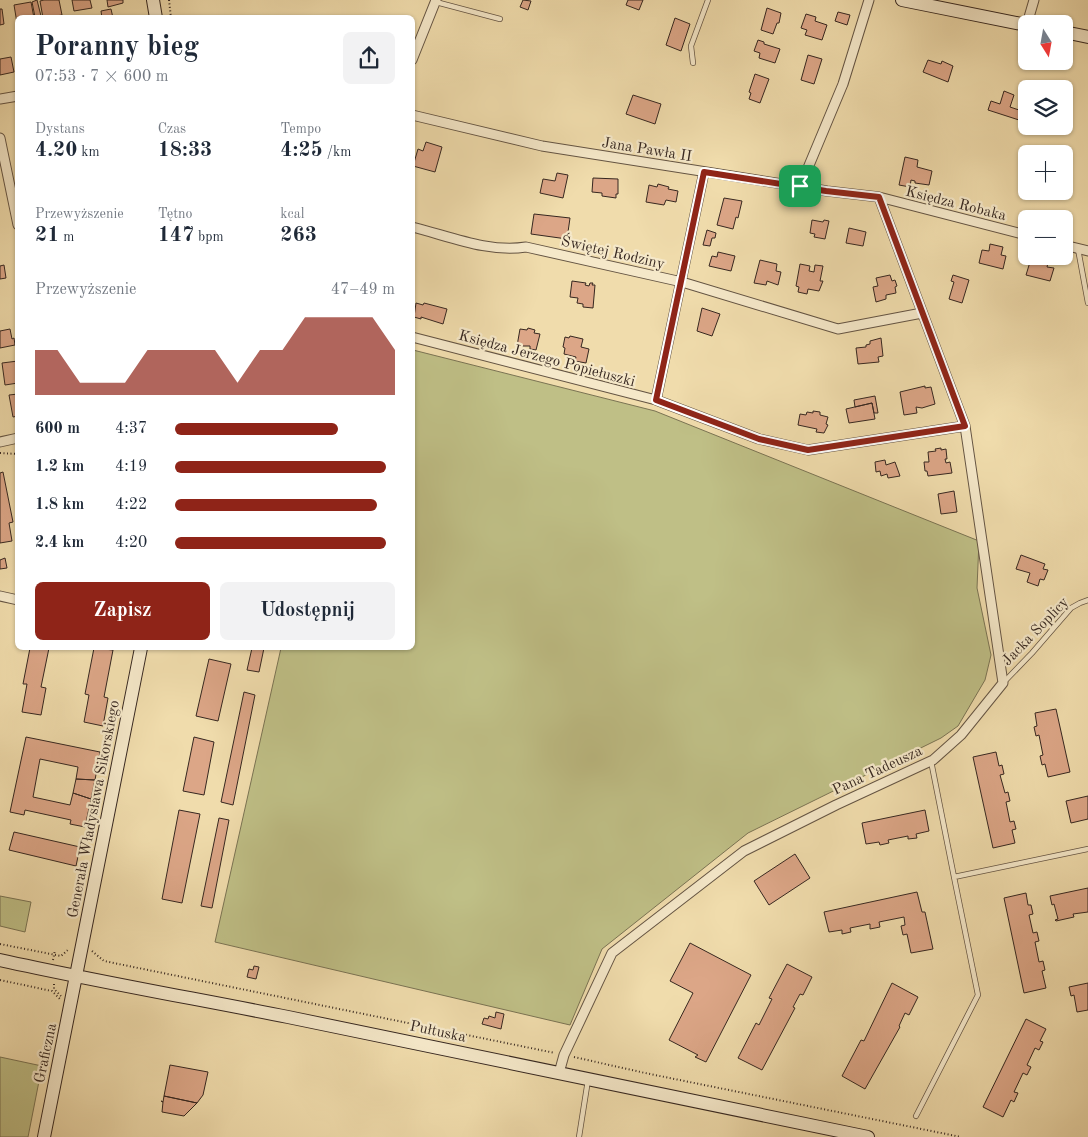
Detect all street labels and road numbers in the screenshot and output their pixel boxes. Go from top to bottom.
street label: Jana Pawła II [601,136,693,165]
street label: Księdza Robaka [904,185,1008,224]
street label: Świętej Rodziny [559,230,667,273]
street label: Księdza Jerzego Popiełuszki [457,329,636,390]
street label: Jacka Soplicy [1000,595,1072,669]
street label: Generała Władysława Sikorskiego [66,699,123,919]
street label: Pana Tadeusza [830,744,925,799]
street label: Pułtuska [408,1019,468,1046]
street label: Graficzna [33,1021,60,1085]

